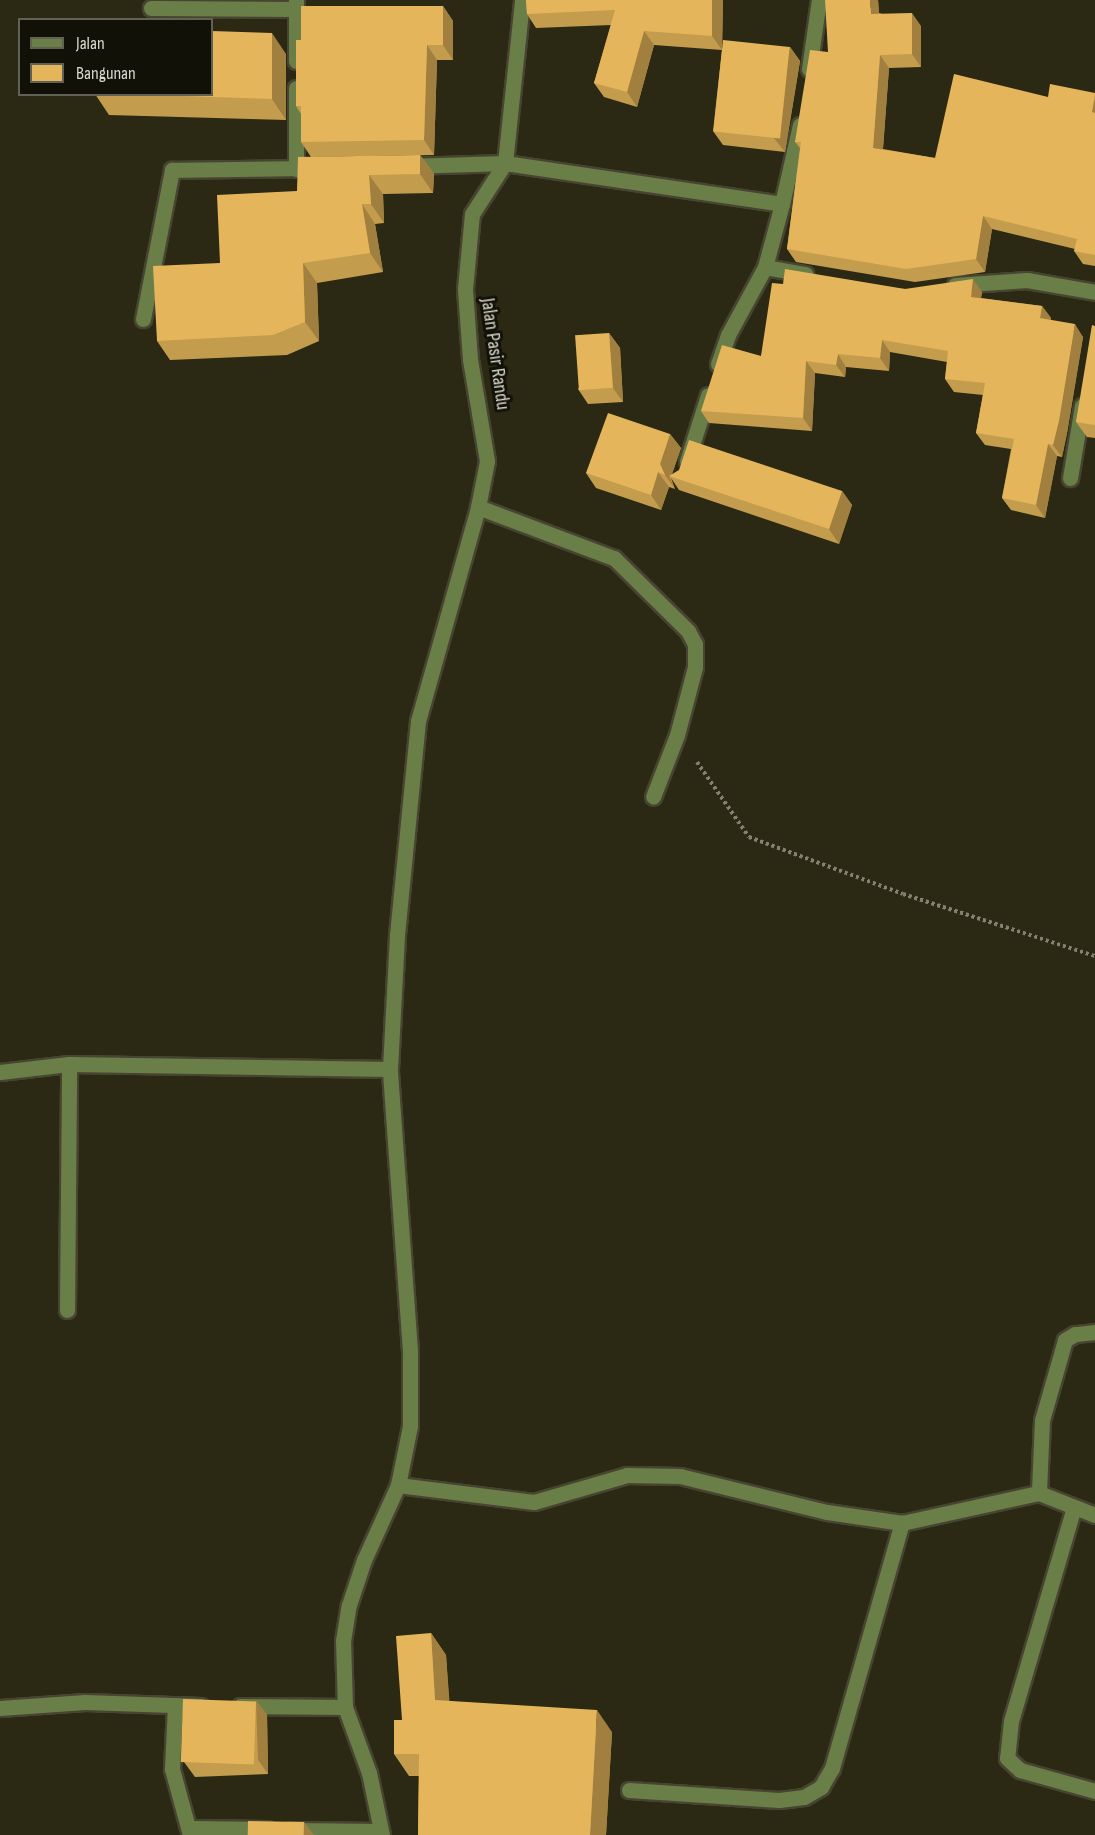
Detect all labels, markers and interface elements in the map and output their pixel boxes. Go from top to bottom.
legend [18,18,213,96]
text: Jalan [76,33,105,54]
text: Bangunan [76,63,136,84]
street label: Jalan Pasir Randu [475,297,515,411]

